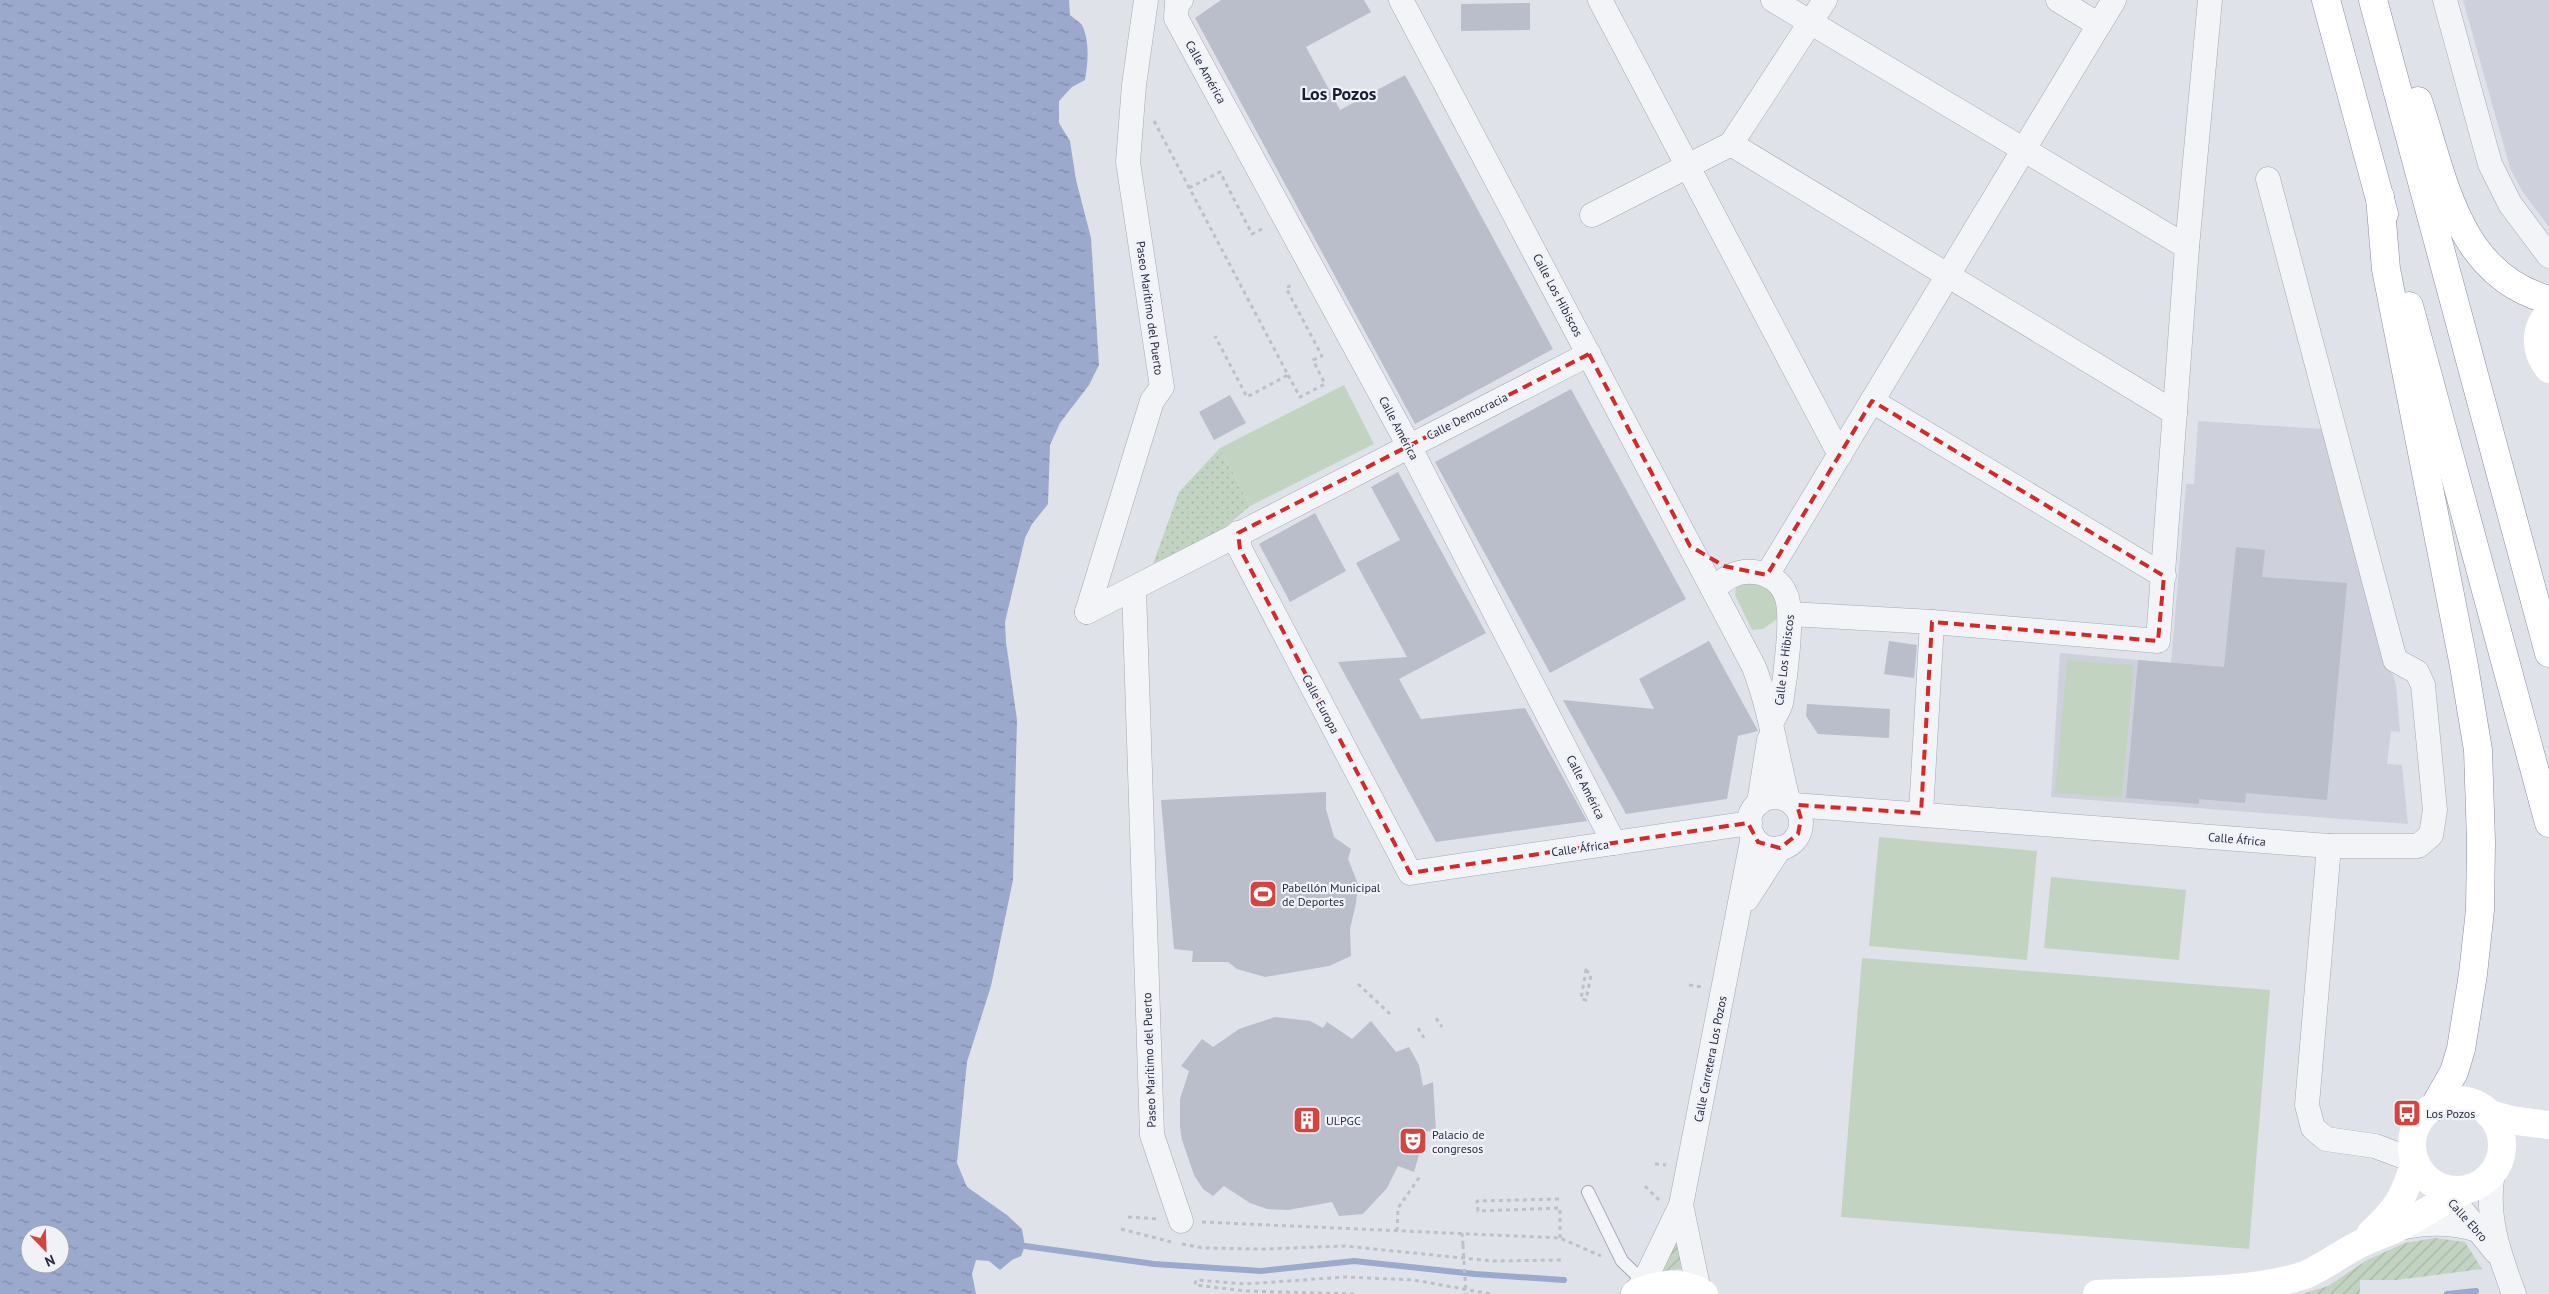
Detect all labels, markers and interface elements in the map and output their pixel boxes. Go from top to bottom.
street label: Calle América [1182,38,1230,106]
district label: Los Pozos [1302,82,1377,105]
street label: Paseo Marítimo del Puerto [1133,240,1167,376]
street label: Calle Los Hibiscos [1530,251,1586,339]
street label: Calle Democracia [1424,389,1510,443]
street label: Calle América [1376,394,1422,462]
street label: Calle Los Hibiscos [1771,614,1797,706]
street label: Calle Europa [1299,672,1343,736]
street label: Calle América [1563,752,1609,822]
street label: Calle África [2207,829,2267,849]
street label: Calle África [1550,837,1610,859]
sports icon: Pabellón Municipal de Deportes [1248,879,1278,909]
place label: Pabellón Municipal de Deportes [1282,880,1381,909]
street label: Paseo Marítimo del Puerto [1139,992,1159,1128]
street label: Calle Carretera Los Pozos [1690,995,1730,1123]
bus stop icon: Los Pozos [2392,1098,2422,1128]
building icon: ULPGC [1292,1105,1322,1135]
place label: Los Pozos [2426,1106,2475,1121]
place label: ULPGC [1326,1113,1361,1128]
theatre icon: Palacio de congresos [1398,1126,1428,1156]
place label: Palacio de congresos [1432,1127,1485,1156]
street label: Calle Ebro [2445,1196,2491,1244]
north arrow [20,1224,70,1274]
text: N [42,1251,58,1271]

